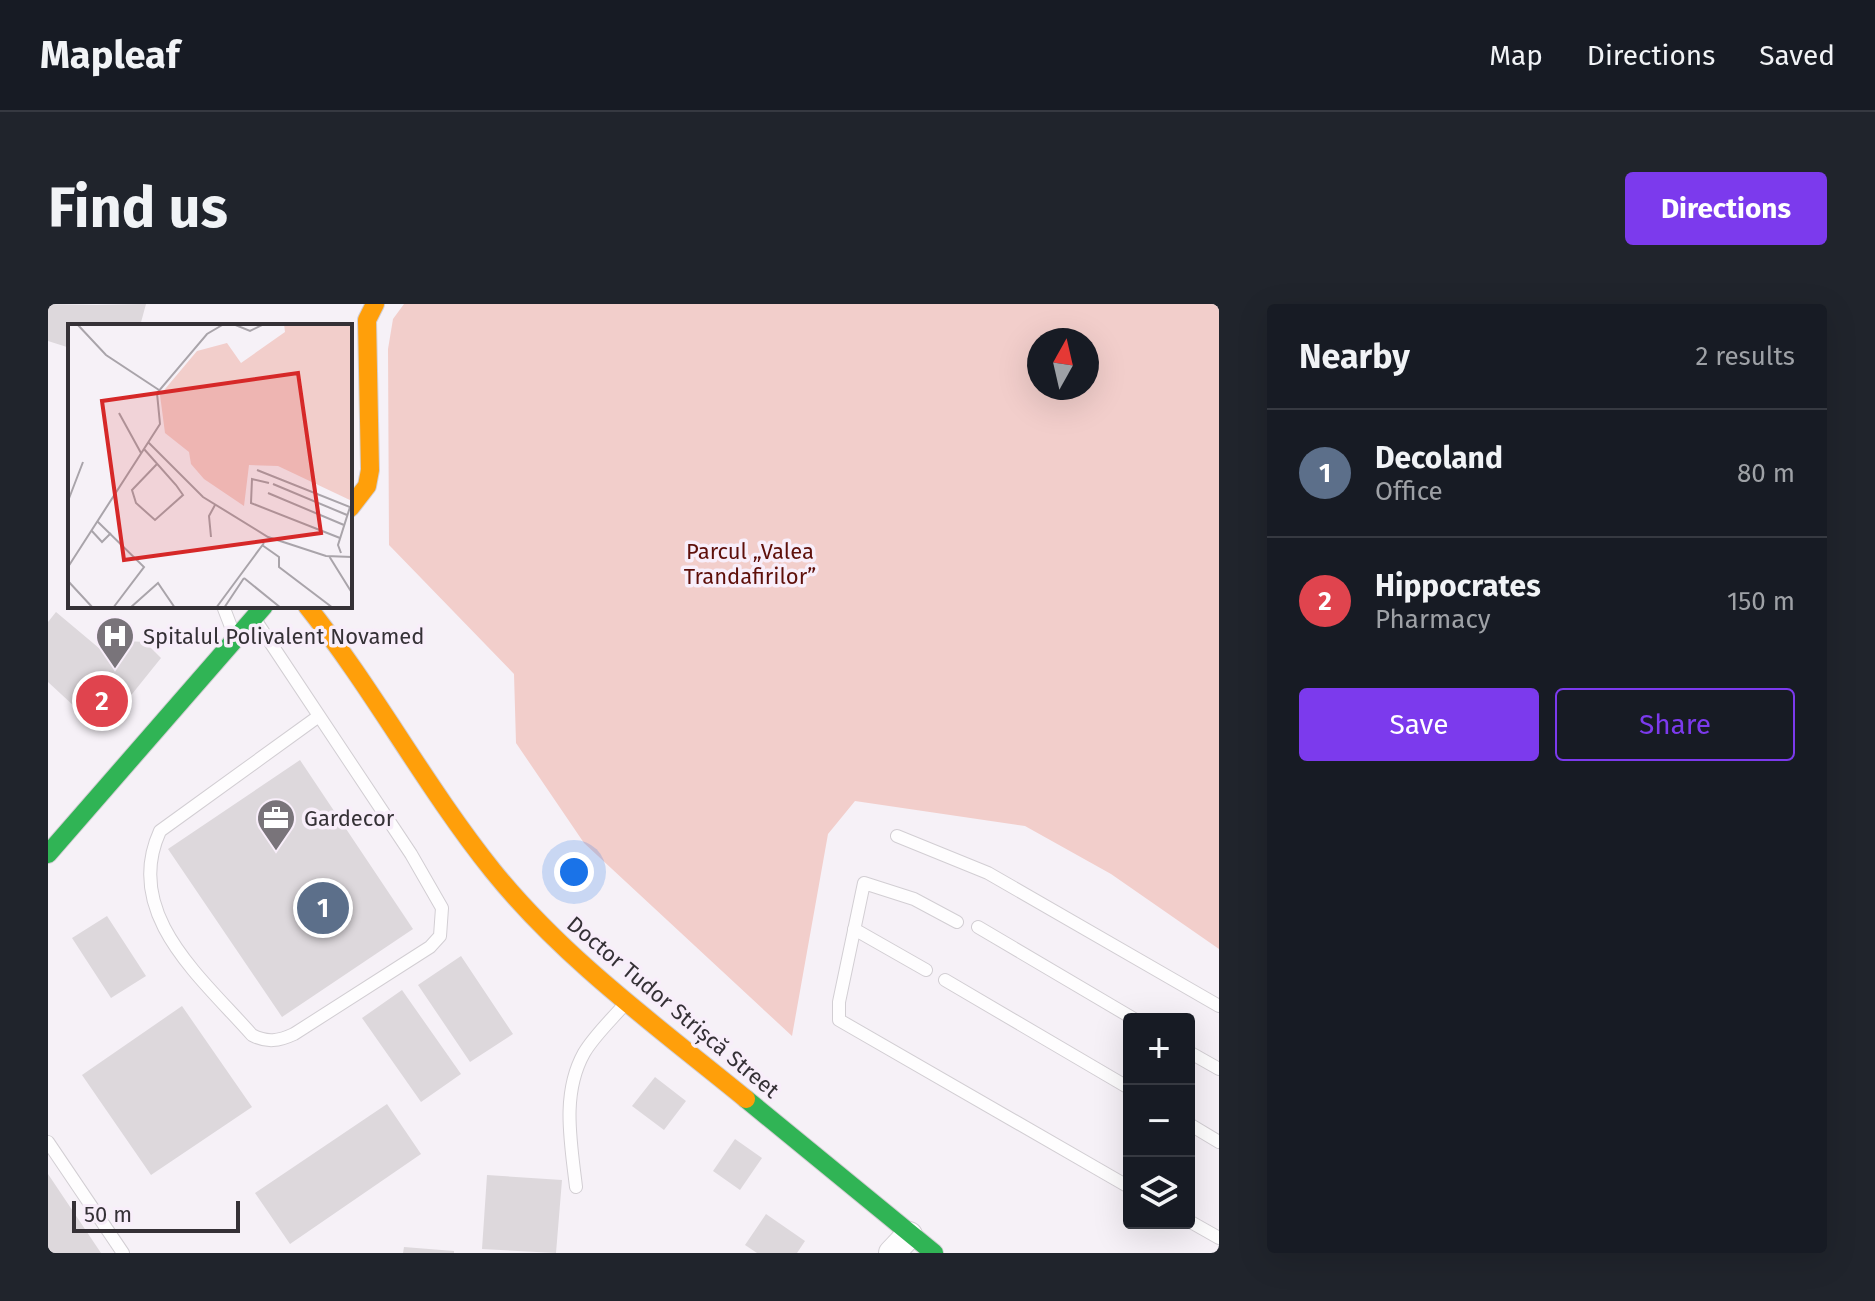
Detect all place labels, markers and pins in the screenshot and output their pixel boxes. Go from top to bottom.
hospital icon: Spitalul Polivalent Novamed [94,615,136,670]
place label: Spitalul Polivalent Novamed [143,623,424,650]
pin: 2 [76,671,128,731]
office icon: Gardecor [255,797,297,852]
place label: Gardecor [304,805,395,832]
pin: 1 [297,878,349,938]

